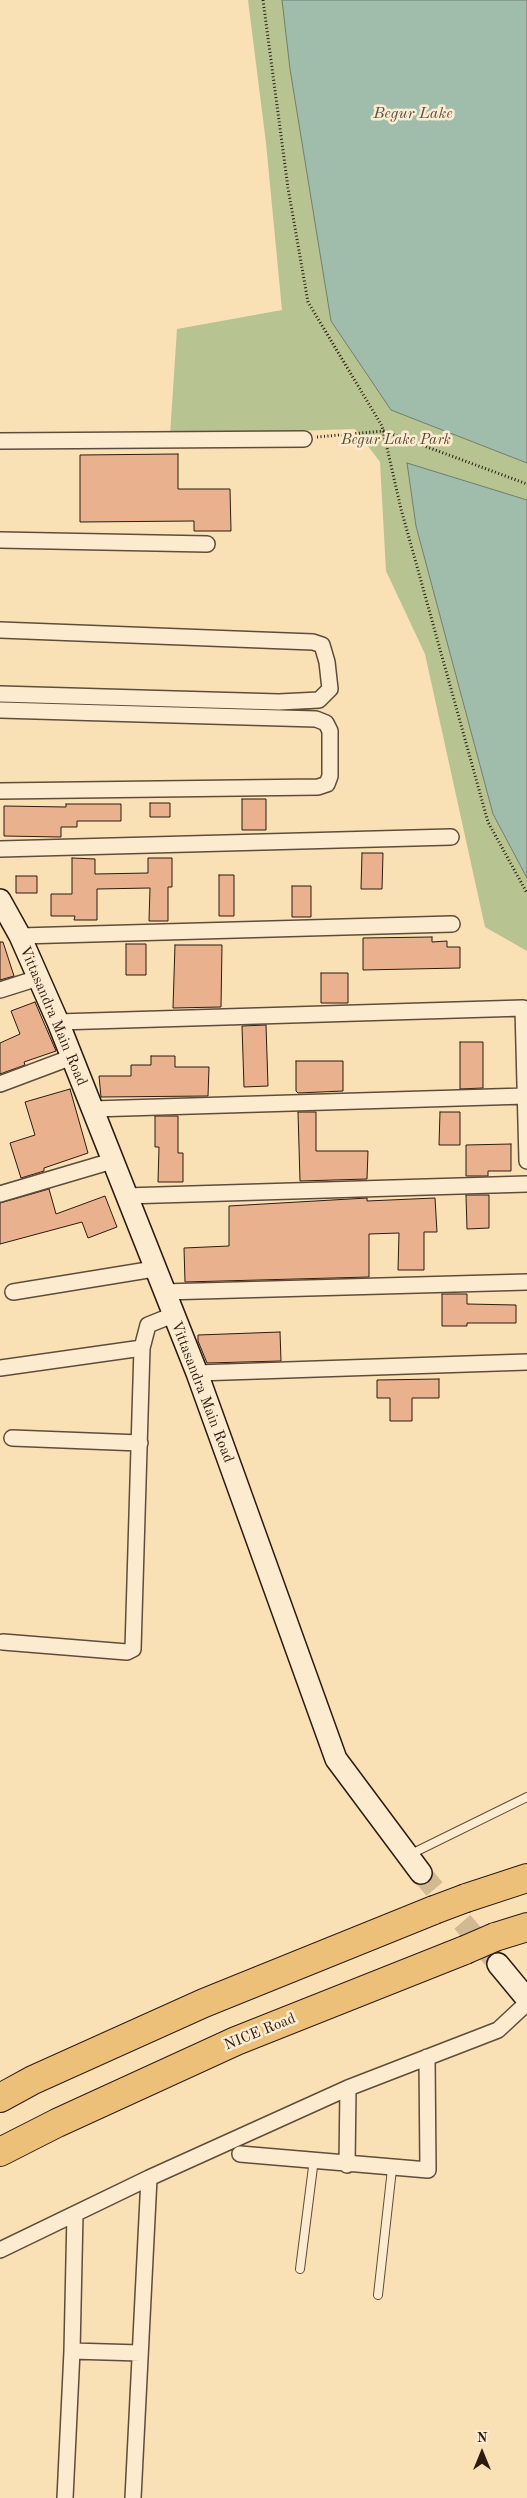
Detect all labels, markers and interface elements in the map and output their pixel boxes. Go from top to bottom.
water label: Begur Lake [373,104,453,124]
park label: Begur Lake Park [341,431,451,449]
street label: Vittasandra Main Road [15,943,91,1089]
street label: Vittasandra Main Road [167,1319,237,1465]
street label: NICE Road [222,2010,298,2054]
north arrow [457,2428,507,2478]
text: N [477,2431,487,2445]

